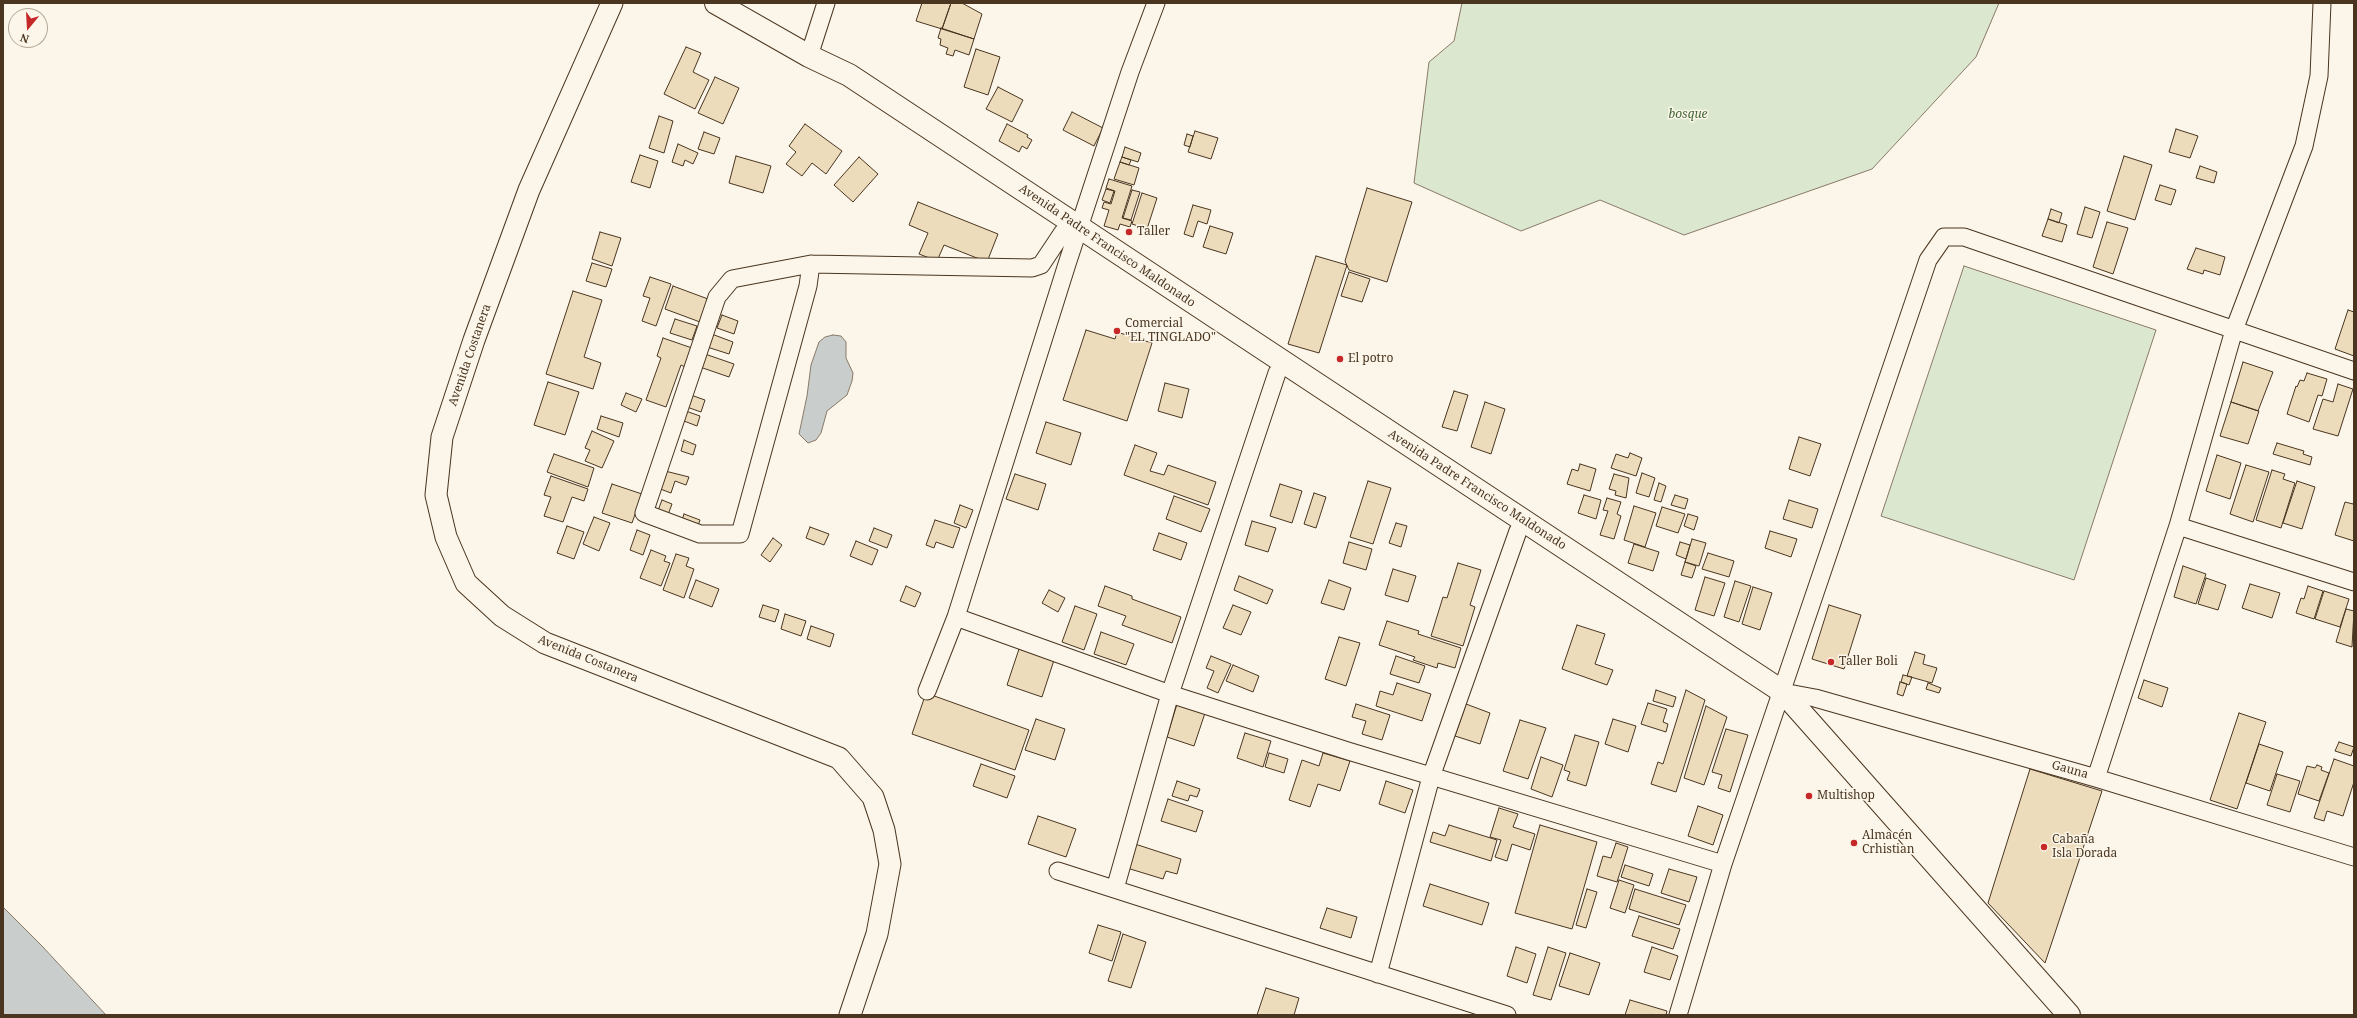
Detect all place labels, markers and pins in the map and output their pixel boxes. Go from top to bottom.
place label: Taller [1137,225,1170,239]
marker: Taller [1124,227,1134,237]
place label: Comercial "EL TINGLADO" [1125,317,1216,345]
marker: Comercial "EL TINGLADO" [1112,326,1122,336]
place label: El potro [1348,352,1393,366]
marker: El potro [1335,354,1345,364]
place label: Taller Boli [1839,655,1898,669]
marker: Taller Boli [1826,657,1836,667]
place label: Multishop [1817,789,1875,803]
marker: Multishop [1804,791,1814,801]
place label: Almacén Crhistian [1862,829,1914,857]
place label: Cabaña Isla Dorada [2052,833,2117,861]
marker: Almacén Crhistian [1849,838,1859,848]
marker: Cabaña Isla Dorada [2039,842,2049,852]

